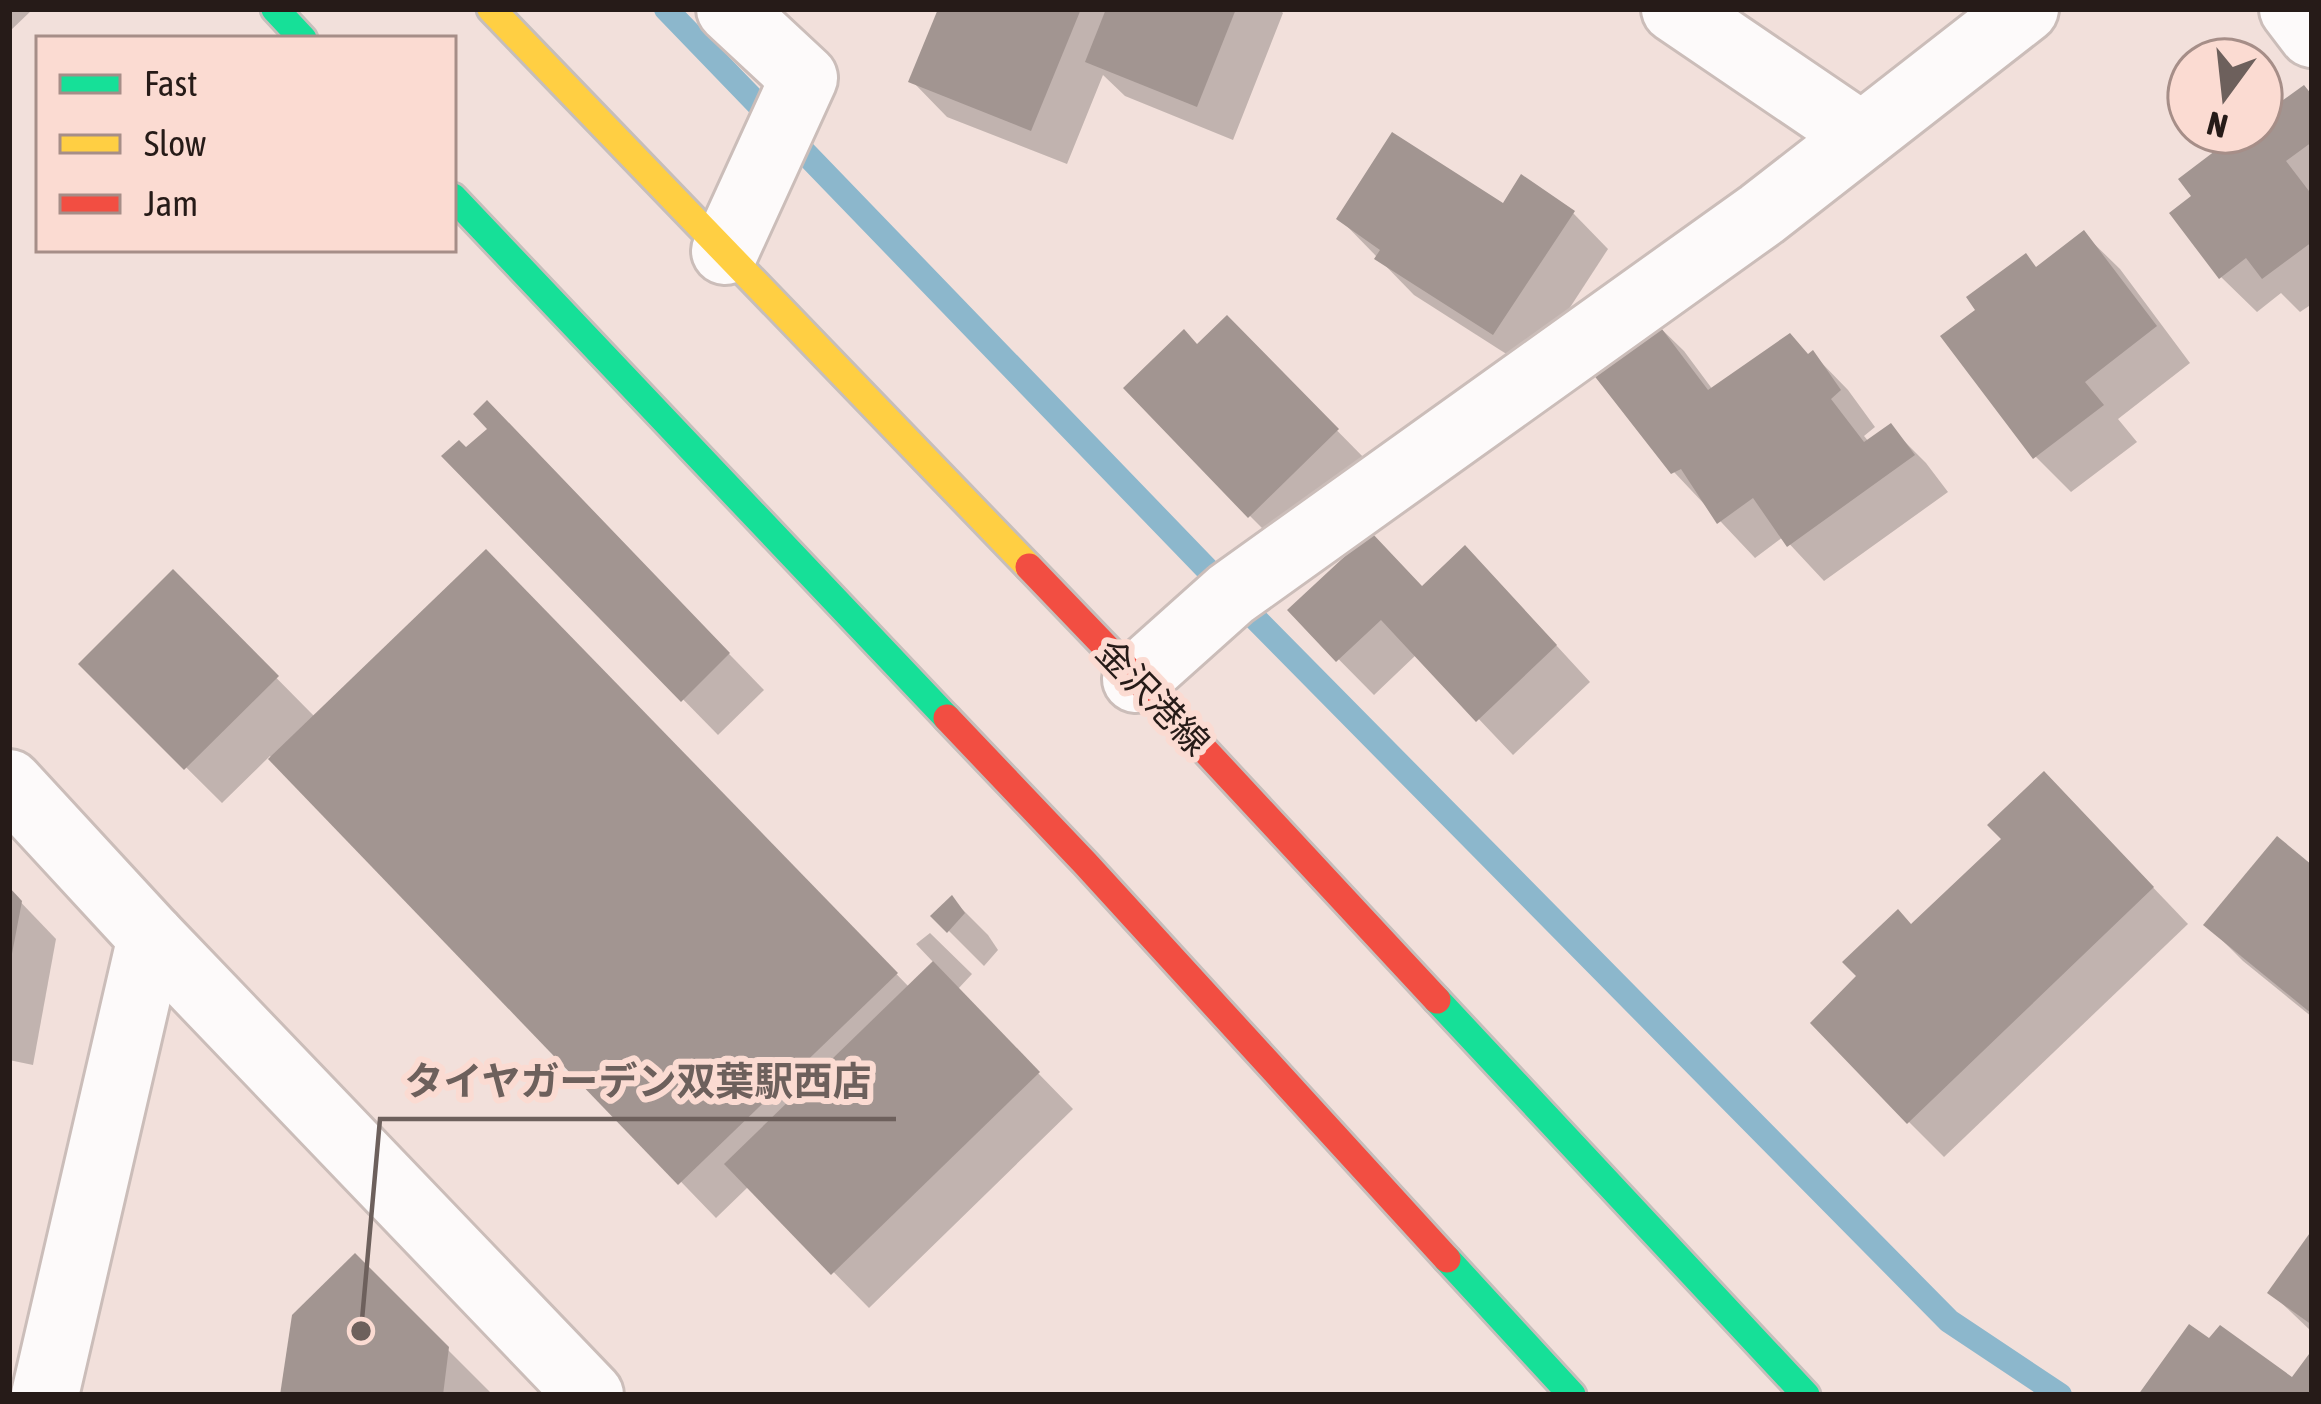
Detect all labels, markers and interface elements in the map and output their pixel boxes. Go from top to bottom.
legend [36,36,456,252]
north arrow [2165,36,2285,156]
text: Fast [144,62,198,104]
text: N [2203,104,2232,146]
text: Slow [144,122,206,164]
text: Jam [144,182,198,224]
street label: 金沢港線 [1088,631,1218,763]
callout: タイヤガーデン双葉駅西店 [380,1044,896,1119]
text: タイヤガーデン双葉駅西店 [405,1059,871,1103]

